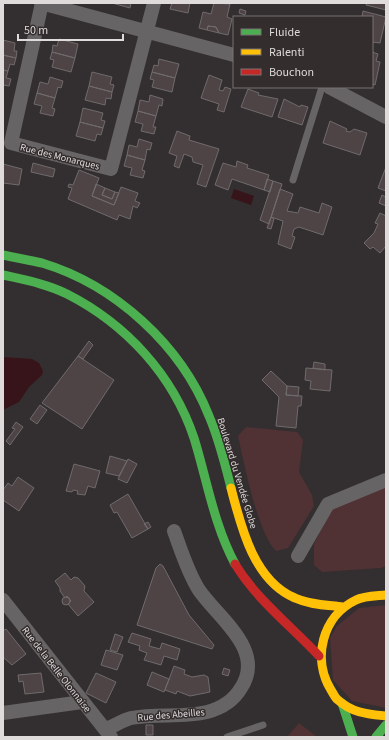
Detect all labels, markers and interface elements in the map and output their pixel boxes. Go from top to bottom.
scale bar [18,16,123,42]
legend [233,16,373,88]
text: 50 m [24,22,48,39]
text: Fluide [269,24,300,41]
text: Ralenti [269,44,304,61]
text: Bouchon [269,64,314,81]
street label: Rue des Monarques [19,140,101,174]
street label: Boulevard du Vendée Globe [213,416,261,530]
street label: Rue de la Belle Olonnaise [18,624,94,715]
street label: Rue des Abeilles [137,705,205,725]

